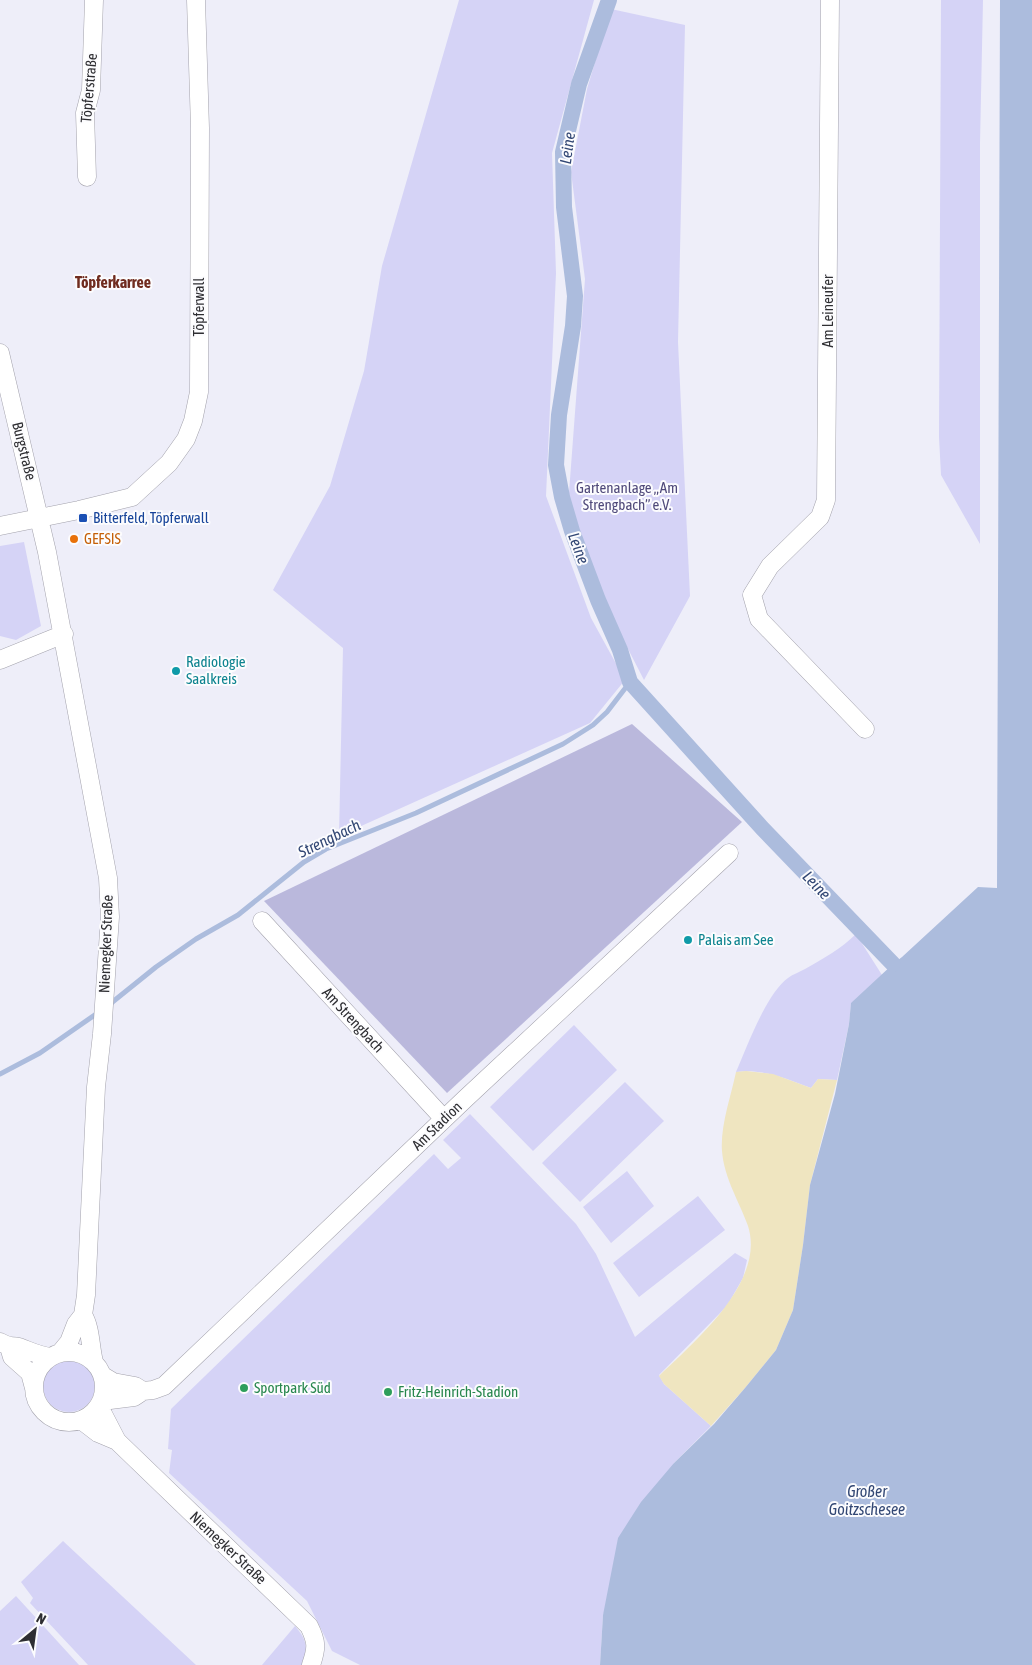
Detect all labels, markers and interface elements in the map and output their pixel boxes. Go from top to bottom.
street label: Töpferstraße [77,52,100,123]
water label: Leine [556,131,578,165]
district label: Töpferkarree [75,273,151,291]
street label: Am Leineufer [819,274,836,347]
street label: Töpferwall [190,278,207,336]
street label: Burgstraße [9,420,40,482]
park label: Gartenanlage „Am Strengbach” e.V. [576,479,678,513]
place label: Bitterfeld, Töpferwall [93,509,209,526]
marker: Bitterfeld, Töpferwall [77,512,89,524]
place label: GEFSIS [84,530,121,547]
water label: Leine [565,530,593,566]
marker: GEFSIS [68,533,80,545]
place label: Radiologie Saalkreis [186,653,246,687]
marker: Radiologie Saalkreis [170,665,182,677]
water label: Strengbach [294,815,364,862]
water label: Leine [799,867,835,903]
street label: Niemegker Straße [95,894,116,993]
place label: Palais am See [698,931,774,948]
marker: Palais am See [682,934,694,946]
street label: Am Strengbach [319,984,388,1056]
street label: Am Stadion [408,1098,465,1154]
place label: Sportpark Süd [254,1379,331,1396]
marker: Sportpark Süd [238,1382,250,1394]
place label: Fritz-Heinrich-Stadion [398,1383,518,1400]
marker: Fritz-Heinrich-Stadion [382,1386,394,1398]
water label: Großer Goitzschesee [829,1482,905,1518]
street label: Niemegker Straße [187,1508,270,1588]
north arrow [10,1605,60,1655]
text: N [34,1610,49,1628]

